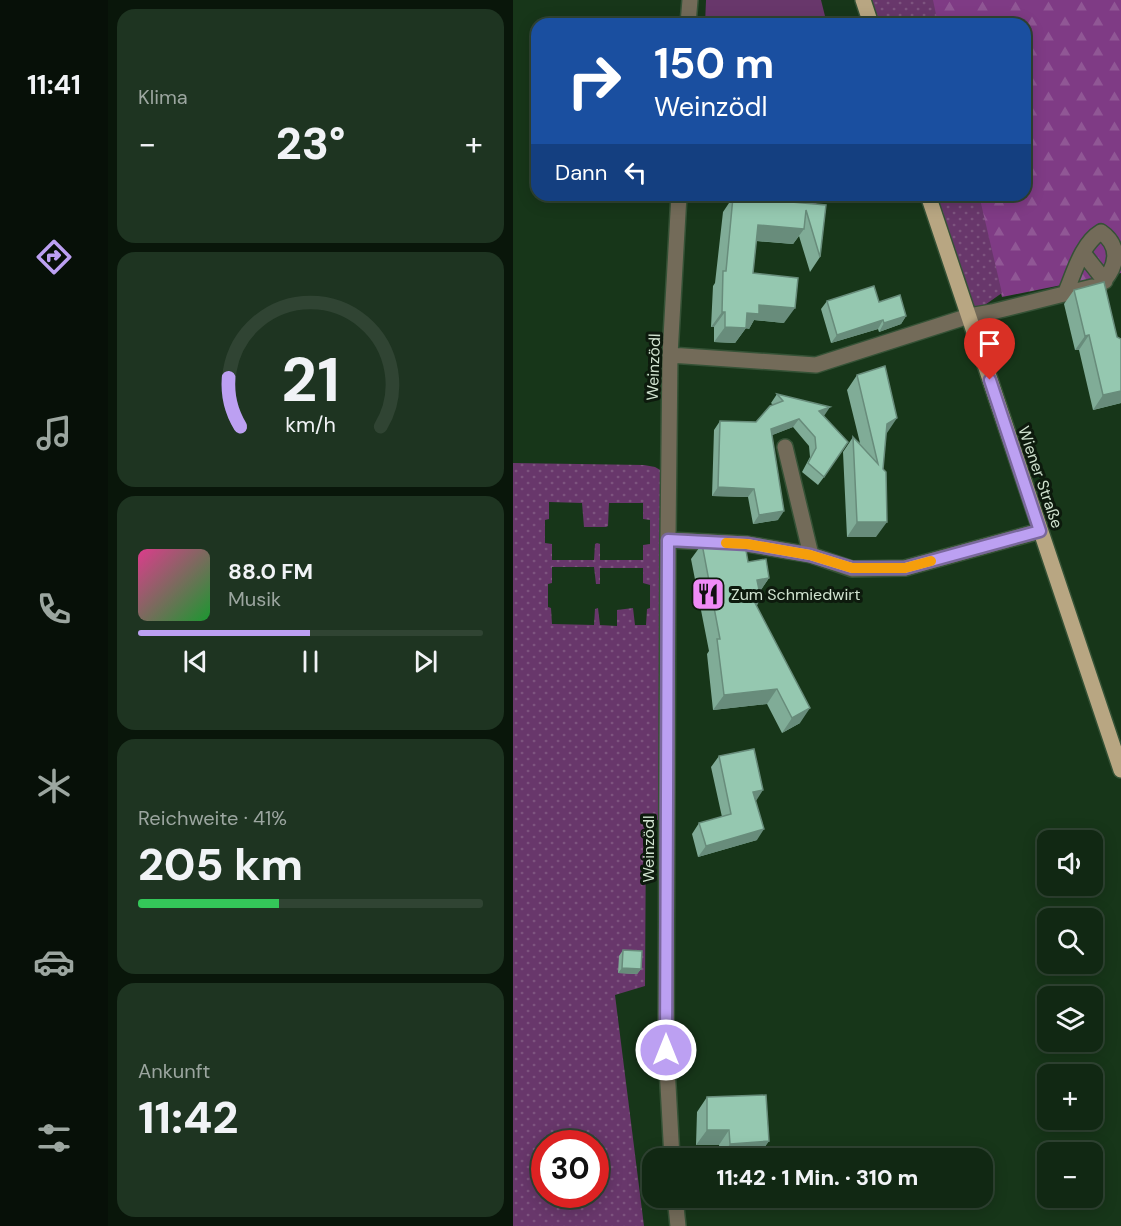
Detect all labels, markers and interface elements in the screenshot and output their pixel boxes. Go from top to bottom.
text: 150 m [654,36,774,91]
icon: right [555,42,633,120]
text: 11:41 [27,67,81,102]
text: Klima [138,84,188,110]
text: Weinzödl [654,89,767,124]
text: 23° [276,114,345,173]
text: − [138,122,156,165]
text: + [465,122,483,165]
icon: left [619,156,652,189]
text: Dann [555,158,607,187]
icon: directions [33,236,75,278]
pin [964,318,1015,380]
icon: arrive [973,327,1006,360]
street label: Weinzödl [642,333,665,401]
text: 21 [281,339,340,420]
text: km/h [285,411,336,439]
icon: music [33,412,75,454]
street label: Wiener Straße [1013,423,1068,531]
text: 88.0 FM [228,557,313,586]
restaurant icon: Zum Schmiedwirt [690,576,726,612]
place label: Zum Schmiedwirt [731,584,860,605]
text: Musik [228,586,281,612]
icon: phone [33,588,75,630]
icon: previous [179,645,212,678]
icon: pause [294,645,327,678]
icon: next [409,645,442,678]
icon: climate [33,765,75,807]
text: Reichweite · 41% [138,805,287,831]
street label: Weinzödl [638,815,659,883]
map controls [1037,830,1103,1208]
button: sound [1037,830,1103,896]
text: 205 km [138,835,303,894]
button: search [1037,908,1103,974]
icon: car [33,941,75,983]
button: layers [1037,986,1103,1052]
position arrow [634,1018,698,1082]
text: Ankunft [138,1058,210,1084]
button: + [1037,1064,1103,1130]
text: 11:42 [138,1088,238,1147]
icon: filters [33,1117,75,1159]
speed limit sign: 30 [531,1130,609,1208]
button: − [1037,1142,1103,1208]
text: 11:42 · 1 Min. · 310 m [717,1163,918,1192]

